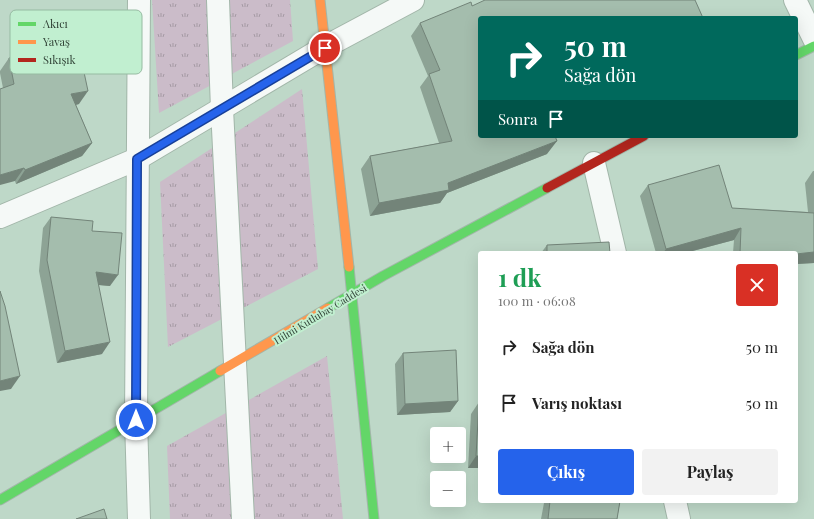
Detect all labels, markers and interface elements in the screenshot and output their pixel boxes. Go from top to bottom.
legend [10,10,142,74]
text: Akıcı [42,16,68,31]
text: 50 m [564,27,627,64]
pin [308,31,342,65]
icon: right [498,32,550,84]
text: Yavaş [42,34,70,49]
icon: arrive [314,37,336,59]
text: Sıkışık [43,52,76,67]
text: Sağa dön [564,63,636,87]
icon: arrive [545,108,567,130]
text: Sonra [498,109,537,129]
text: 1 dk [498,261,541,293]
button: close [736,264,778,306]
street label: Hilmi Kutlubay Caddesi [271,281,369,347]
text: 100 m · 06:08 [498,292,576,309]
icon: right [498,336,520,358]
text: Sağa dön [532,337,595,357]
text: 50 m [746,337,778,357]
icon: arrive [498,392,520,414]
text: Varış noktası [532,393,622,413]
text: 50 m [746,393,778,413]
position arrow [115,399,157,441]
map controls [430,427,466,507]
button: + [430,427,466,463]
button: Çıkış [498,449,634,495]
button: Paylaş [642,449,778,495]
button: − [430,471,466,507]

